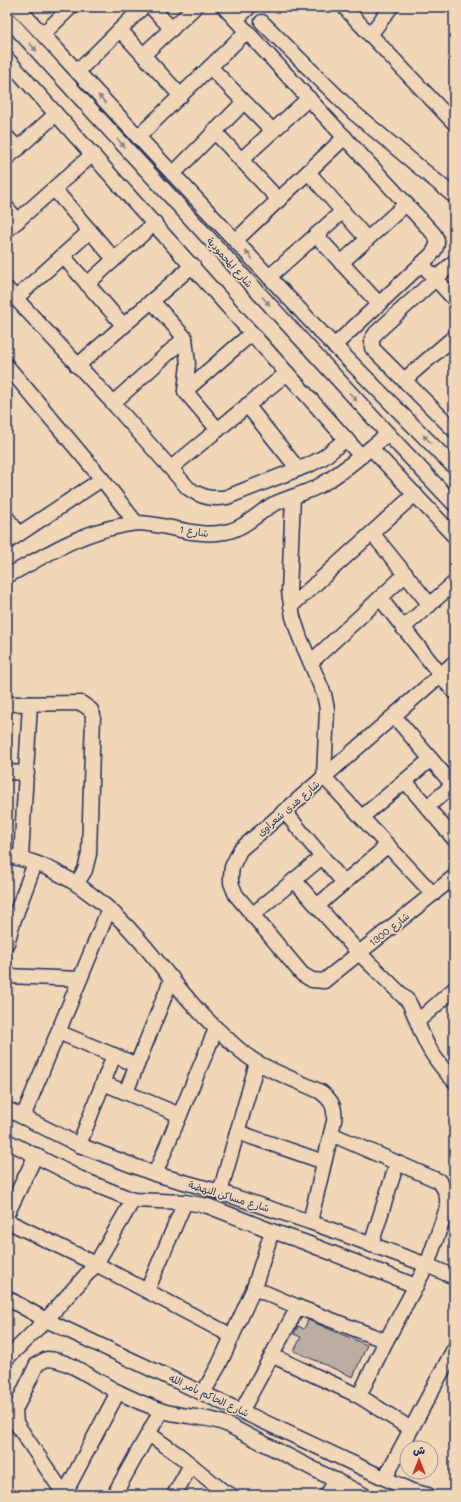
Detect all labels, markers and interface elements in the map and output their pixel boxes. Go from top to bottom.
one-way arrow [29,42,38,52]
one-way arrow [98,94,107,104]
one-way arrow [117,138,126,148]
street label: شارع المحمودية [203,234,257,291]
one-way arrow [244,250,254,260]
one-way arrow [261,296,270,305]
one-way arrow [349,391,358,402]
one-way arrow [422,434,431,444]
street label: شارع 1 [178,522,210,541]
street label: شارع هدى شعراوى [254,777,323,840]
street label: شارع 1300 [366,909,413,950]
street label: شارع مساكن النهضة [186,1177,272,1216]
street label: شارع الحاكم بأمر الله [166,1370,252,1421]
north arrow [399,1440,439,1480]
text: ش [413,1442,425,1457]

